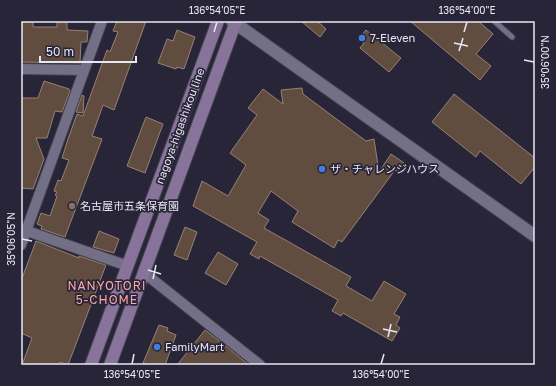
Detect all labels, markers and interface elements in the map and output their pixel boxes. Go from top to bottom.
text: 136°54'05"E [189,4,245,16]
text: 136°54'00"E [438,4,496,16]
place label: 7-Eleven [370,31,415,44]
marker: 7-Eleven [357,33,367,43]
text: 35°06'00"N [539,35,551,89]
scale bar [40,38,136,64]
text: 50 m [46,44,74,59]
street label: nagoya-higashikou line [153,66,207,185]
place label: ザ・チャレンジハウス [330,162,439,175]
marker: ザ・チャレンジハウス [317,164,327,174]
place label: 名古屋市五条保育園 [80,199,179,212]
marker: 名古屋市五条保育園 [67,201,77,211]
text: 35°06'05"N [5,212,17,266]
district label: NANYOTORI 5-CHOME [67,278,147,307]
place label: FamilyMart [165,340,224,353]
marker: FamilyMart [152,342,162,352]
text: 136°54'05"E [104,368,160,380]
text: 136°54'00"E [352,368,410,380]

